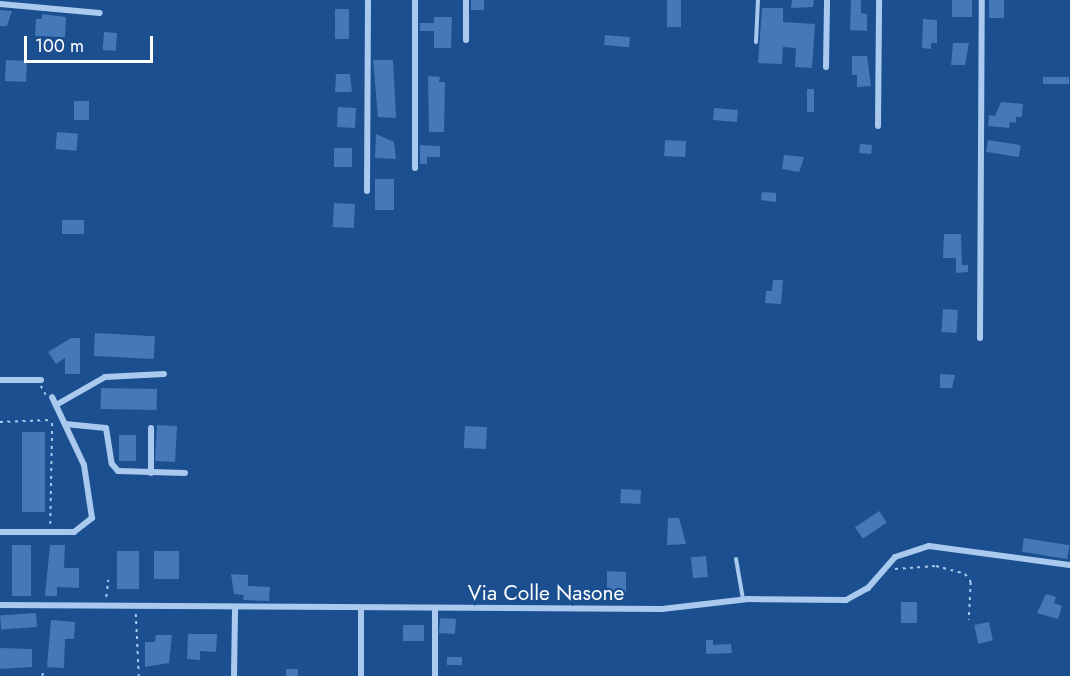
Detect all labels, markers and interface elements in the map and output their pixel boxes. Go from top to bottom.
scale bar [27,24,156,62]
text: 100 m [35,33,84,59]
street label: Via Colle Nasone [468,580,624,606]

